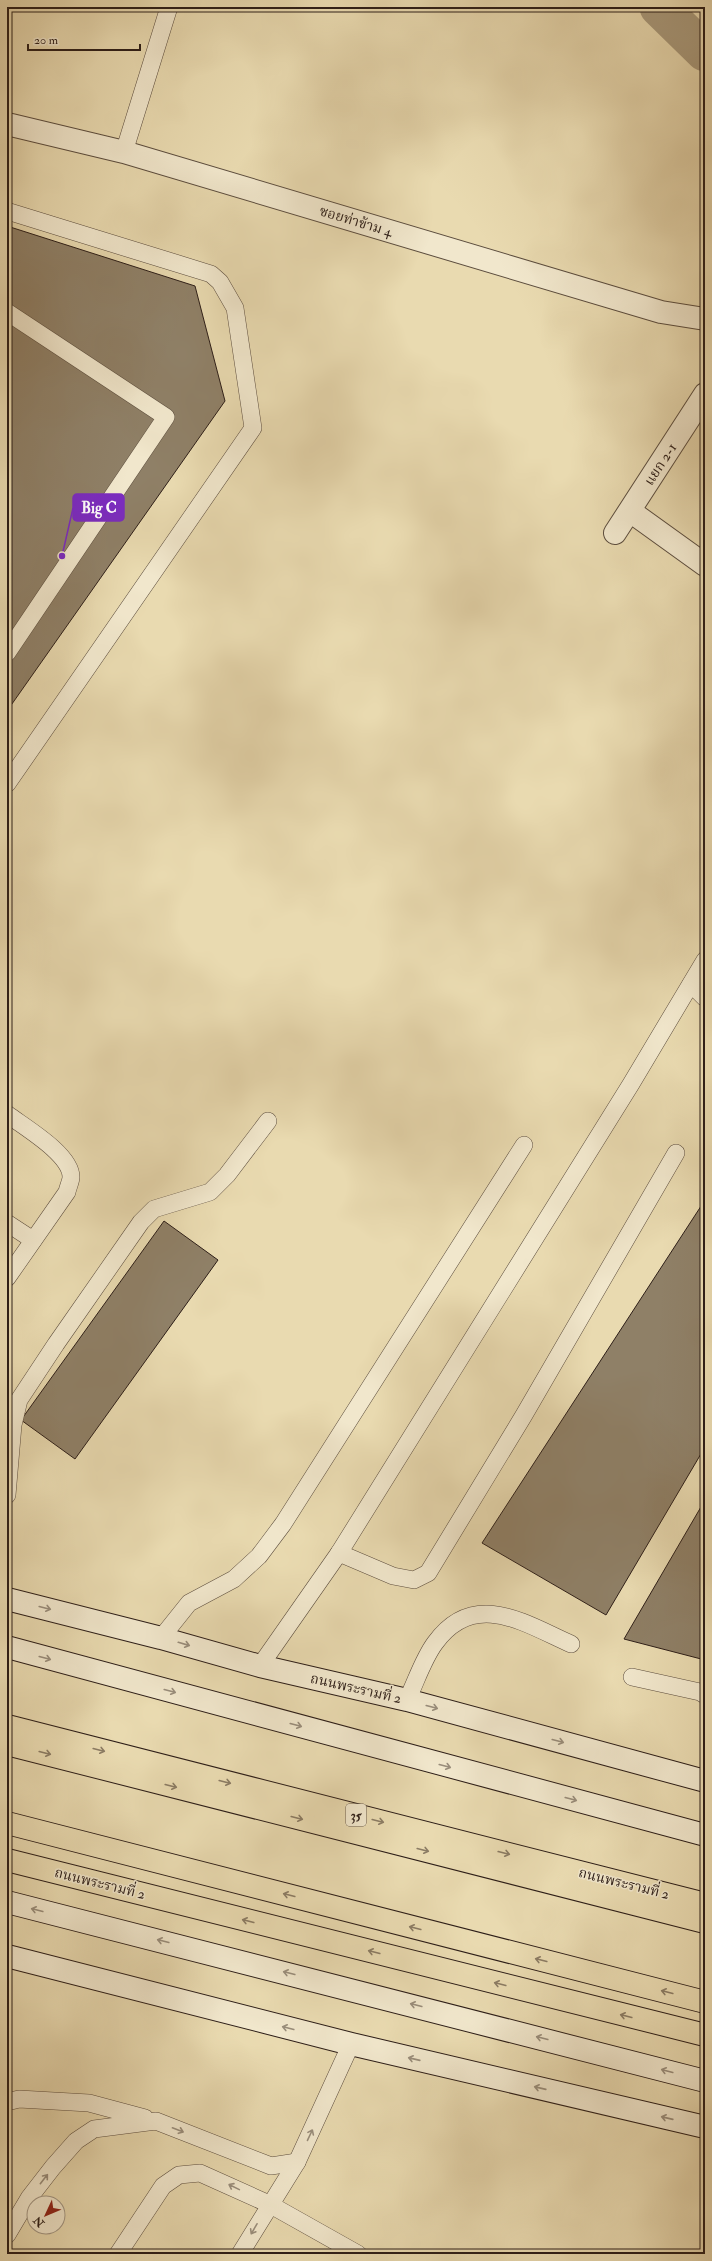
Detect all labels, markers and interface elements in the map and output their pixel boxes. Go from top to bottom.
scale bar [28,26,140,52]
text: 20 m [34,33,59,48]
street label: ซอยท่าข้าม 4 [317,202,396,241]
street label: แยก 2-1 [640,440,680,489]
callout: Big C [73,494,124,521]
text: Big C [81,499,117,519]
one-way arrow [38,1605,51,1613]
one-way arrow [177,1641,190,1649]
one-way arrow [38,1654,51,1662]
street label: ถนนพระรามที่ 2 [309,1668,404,1707]
one-way arrow [163,1688,176,1696]
one-way arrow [426,1704,439,1711]
one-way arrow [289,1722,302,1730]
one-way arrow [551,1738,564,1745]
one-way arrow [92,1746,105,1754]
one-way arrow [38,1750,51,1758]
one-way arrow [438,1762,451,1770]
one-way arrow [218,1778,231,1786]
one-way arrow [164,1782,177,1790]
one-way arrow [564,1796,577,1803]
road number: 35 [346,1804,366,1826]
one-way arrow [290,1815,303,1822]
one-way arrow [371,1817,384,1825]
one-way arrow [416,1847,429,1854]
one-way arrow [497,1849,510,1857]
street label: ถนนพระรามที่ 2 [53,1862,148,1903]
street label: ถนนพระรามที่ 2 [577,1862,672,1903]
one-way arrow [283,1891,296,1899]
one-way arrow [30,1905,43,1913]
one-way arrow [242,1916,255,1924]
one-way arrow [409,1923,422,1931]
one-way arrow [156,1937,169,1945]
one-way arrow [368,1948,381,1956]
one-way arrow [535,1956,548,1963]
one-way arrow [283,1969,296,1976]
one-way arrow [494,1980,507,1987]
one-way arrow [661,1988,674,1995]
one-way arrow [409,2001,422,2009]
one-way arrow [620,2011,633,2019]
one-way arrow [281,2024,294,2031]
one-way arrow [535,2033,548,2041]
one-way arrow [408,2055,421,2062]
one-way arrow [661,2067,674,2074]
one-way arrow [534,2084,547,2092]
one-way arrow [661,2113,674,2121]
one-way arrow [172,2126,184,2134]
one-way arrow [307,2129,314,2141]
one-way arrow [39,2174,48,2185]
one-way arrow [228,2183,240,2190]
north arrow [26,2195,66,2235]
text: N [30,2213,48,2230]
one-way arrow [250,2223,258,2235]

